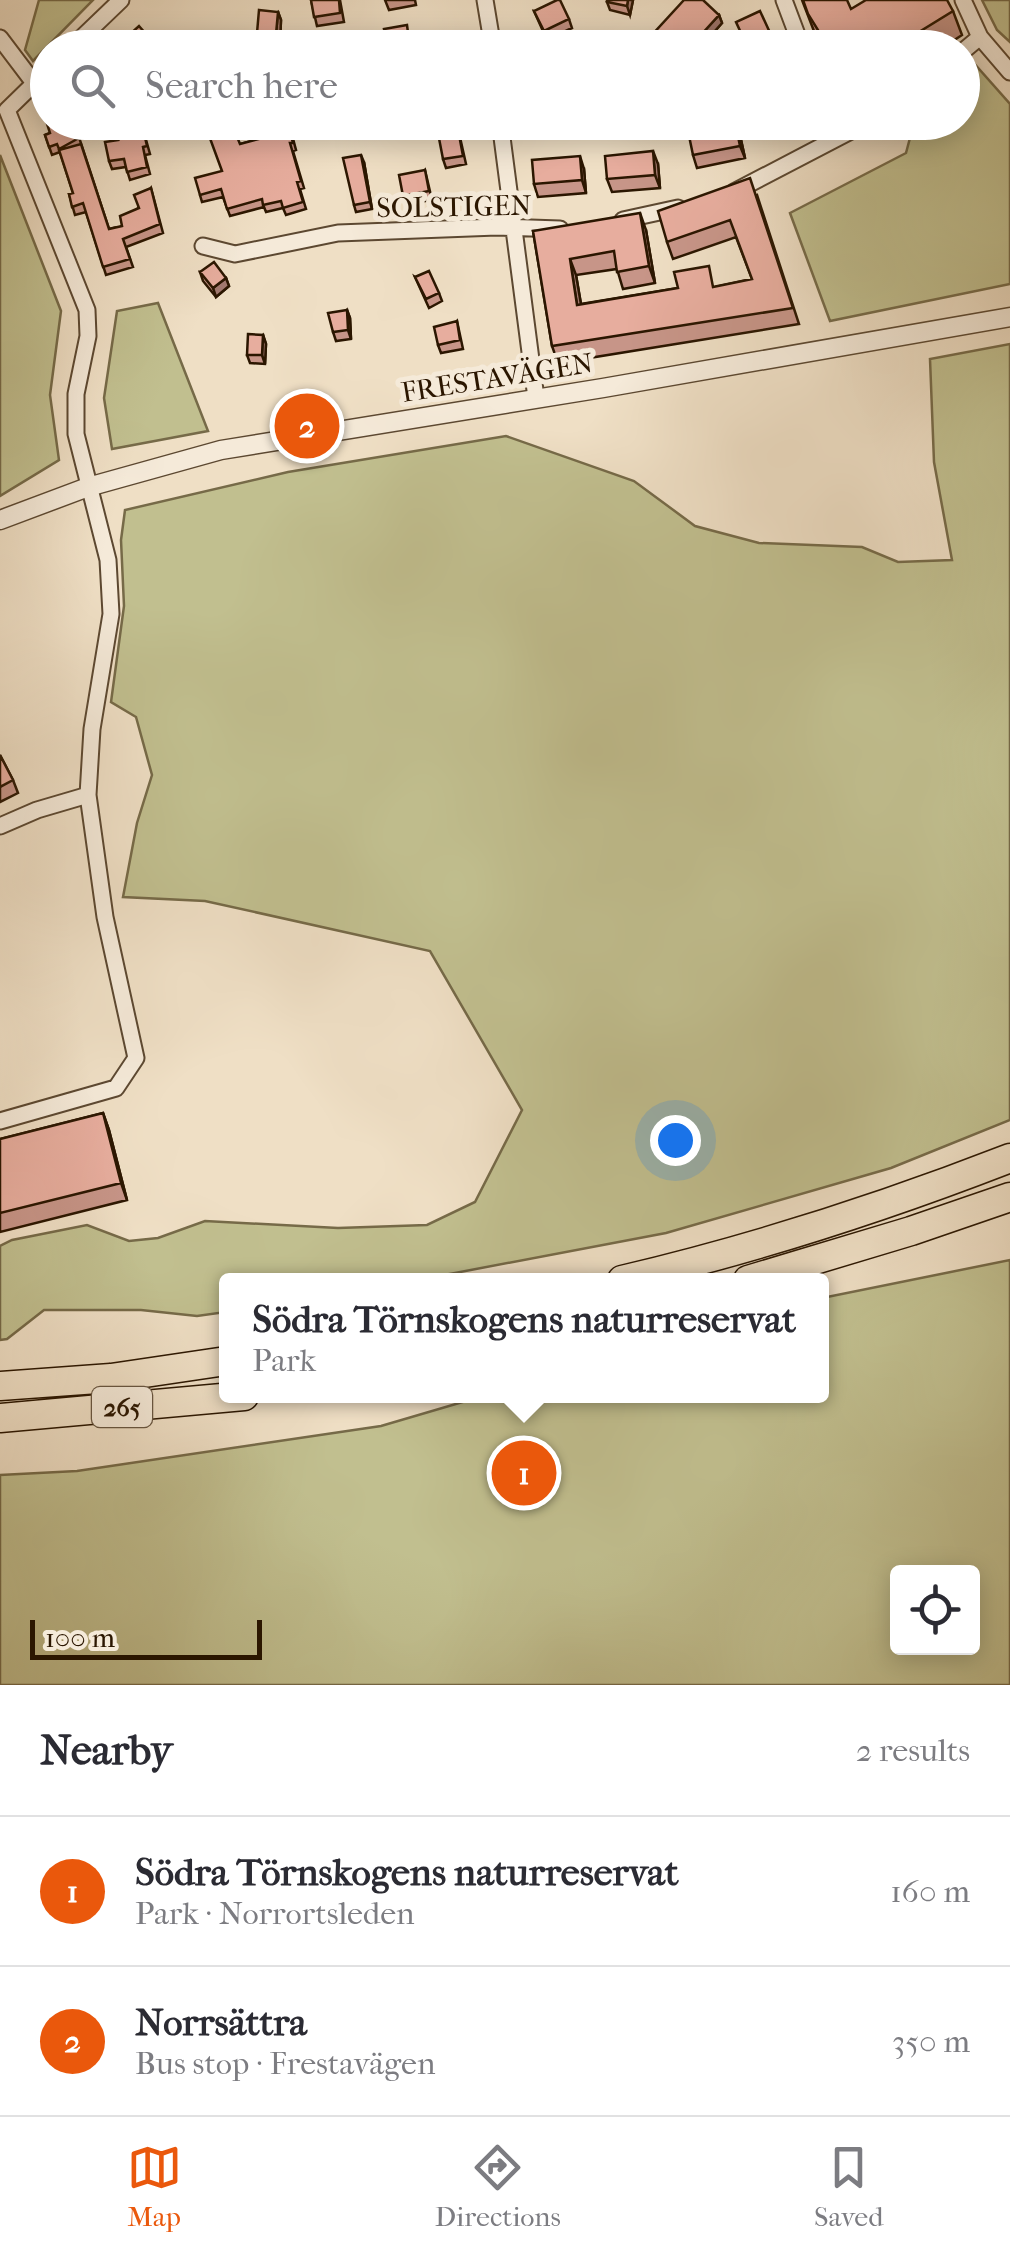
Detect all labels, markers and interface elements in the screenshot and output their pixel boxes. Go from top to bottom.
search box [30,30,980,140]
icon: search [65,58,120,113]
text: Search here [145,63,338,108]
street label: SOLSTIGEN [376,189,532,224]
street label: FRESTAVÄGEN [399,346,595,409]
pin: 2 [274,388,340,464]
your location [650,1115,701,1166]
popup [219,1273,829,1403]
text: Södra Törnskogens naturreservat [252,1297,796,1342]
text: Park [252,1342,316,1379]
road number: 265 [92,1387,152,1427]
pin: 1 [492,1436,556,1510]
map controls [890,1565,980,1655]
button: locate [890,1565,980,1655]
scale bar [30,1615,262,1660]
text: 100 m [45,1621,115,1654]
text: Nearby [40,1726,172,1775]
text: 2 results [856,1732,970,1769]
text: Södra Törnskogens naturreservat [135,1850,678,1895]
text: 1 [67,1873,78,1910]
text: 160 m [890,1873,970,1910]
text: Park · Norrortsleden [135,1895,415,1932]
text: Norrsättra [135,2000,307,2045]
text: 2 [64,2023,81,2060]
text: 350 m [892,2023,970,2060]
text: Bus stop · Frestavägen [135,2045,435,2082]
tab: Map [127,2140,182,2233]
tab: Directions [435,2140,561,2233]
tab: Saved [814,2140,883,2233]

